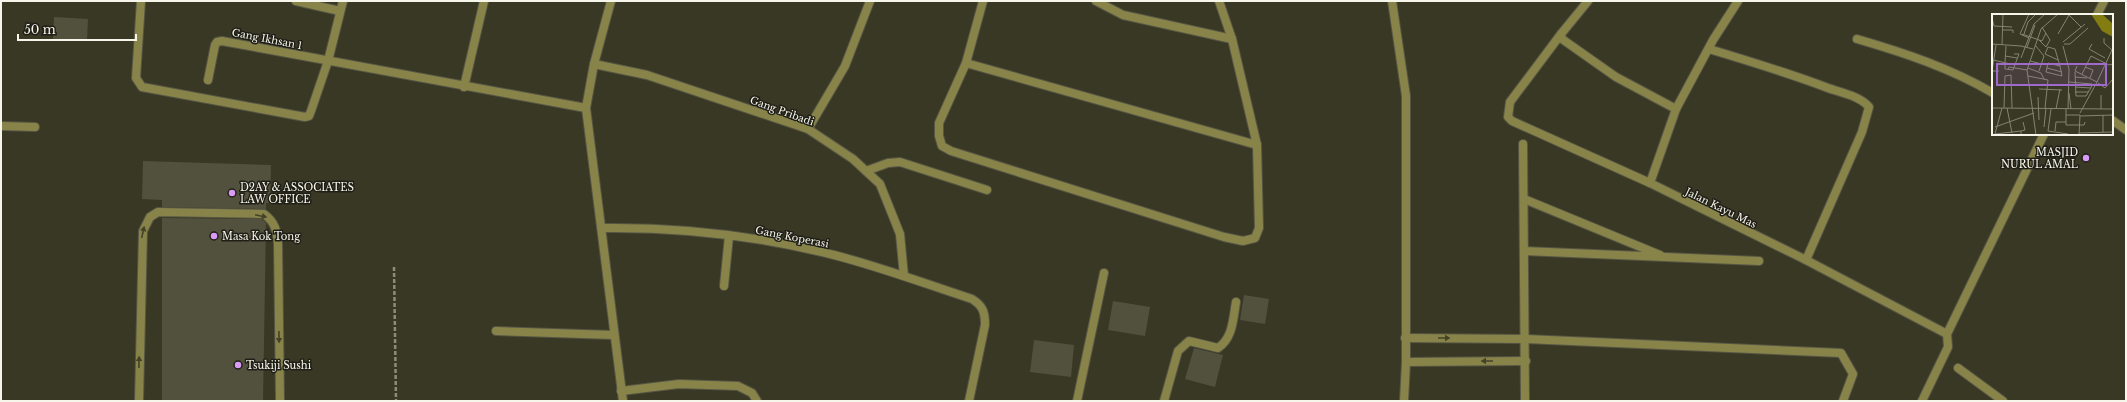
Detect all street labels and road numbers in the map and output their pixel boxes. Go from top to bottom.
street label: Gang Ikhsan 1 [231,26,303,52]
street label: Gang Pribadi [748,93,816,129]
street label: Jalan Kayu Mas [1681,184,1759,231]
street label: Gang Koperasi [754,223,830,251]

